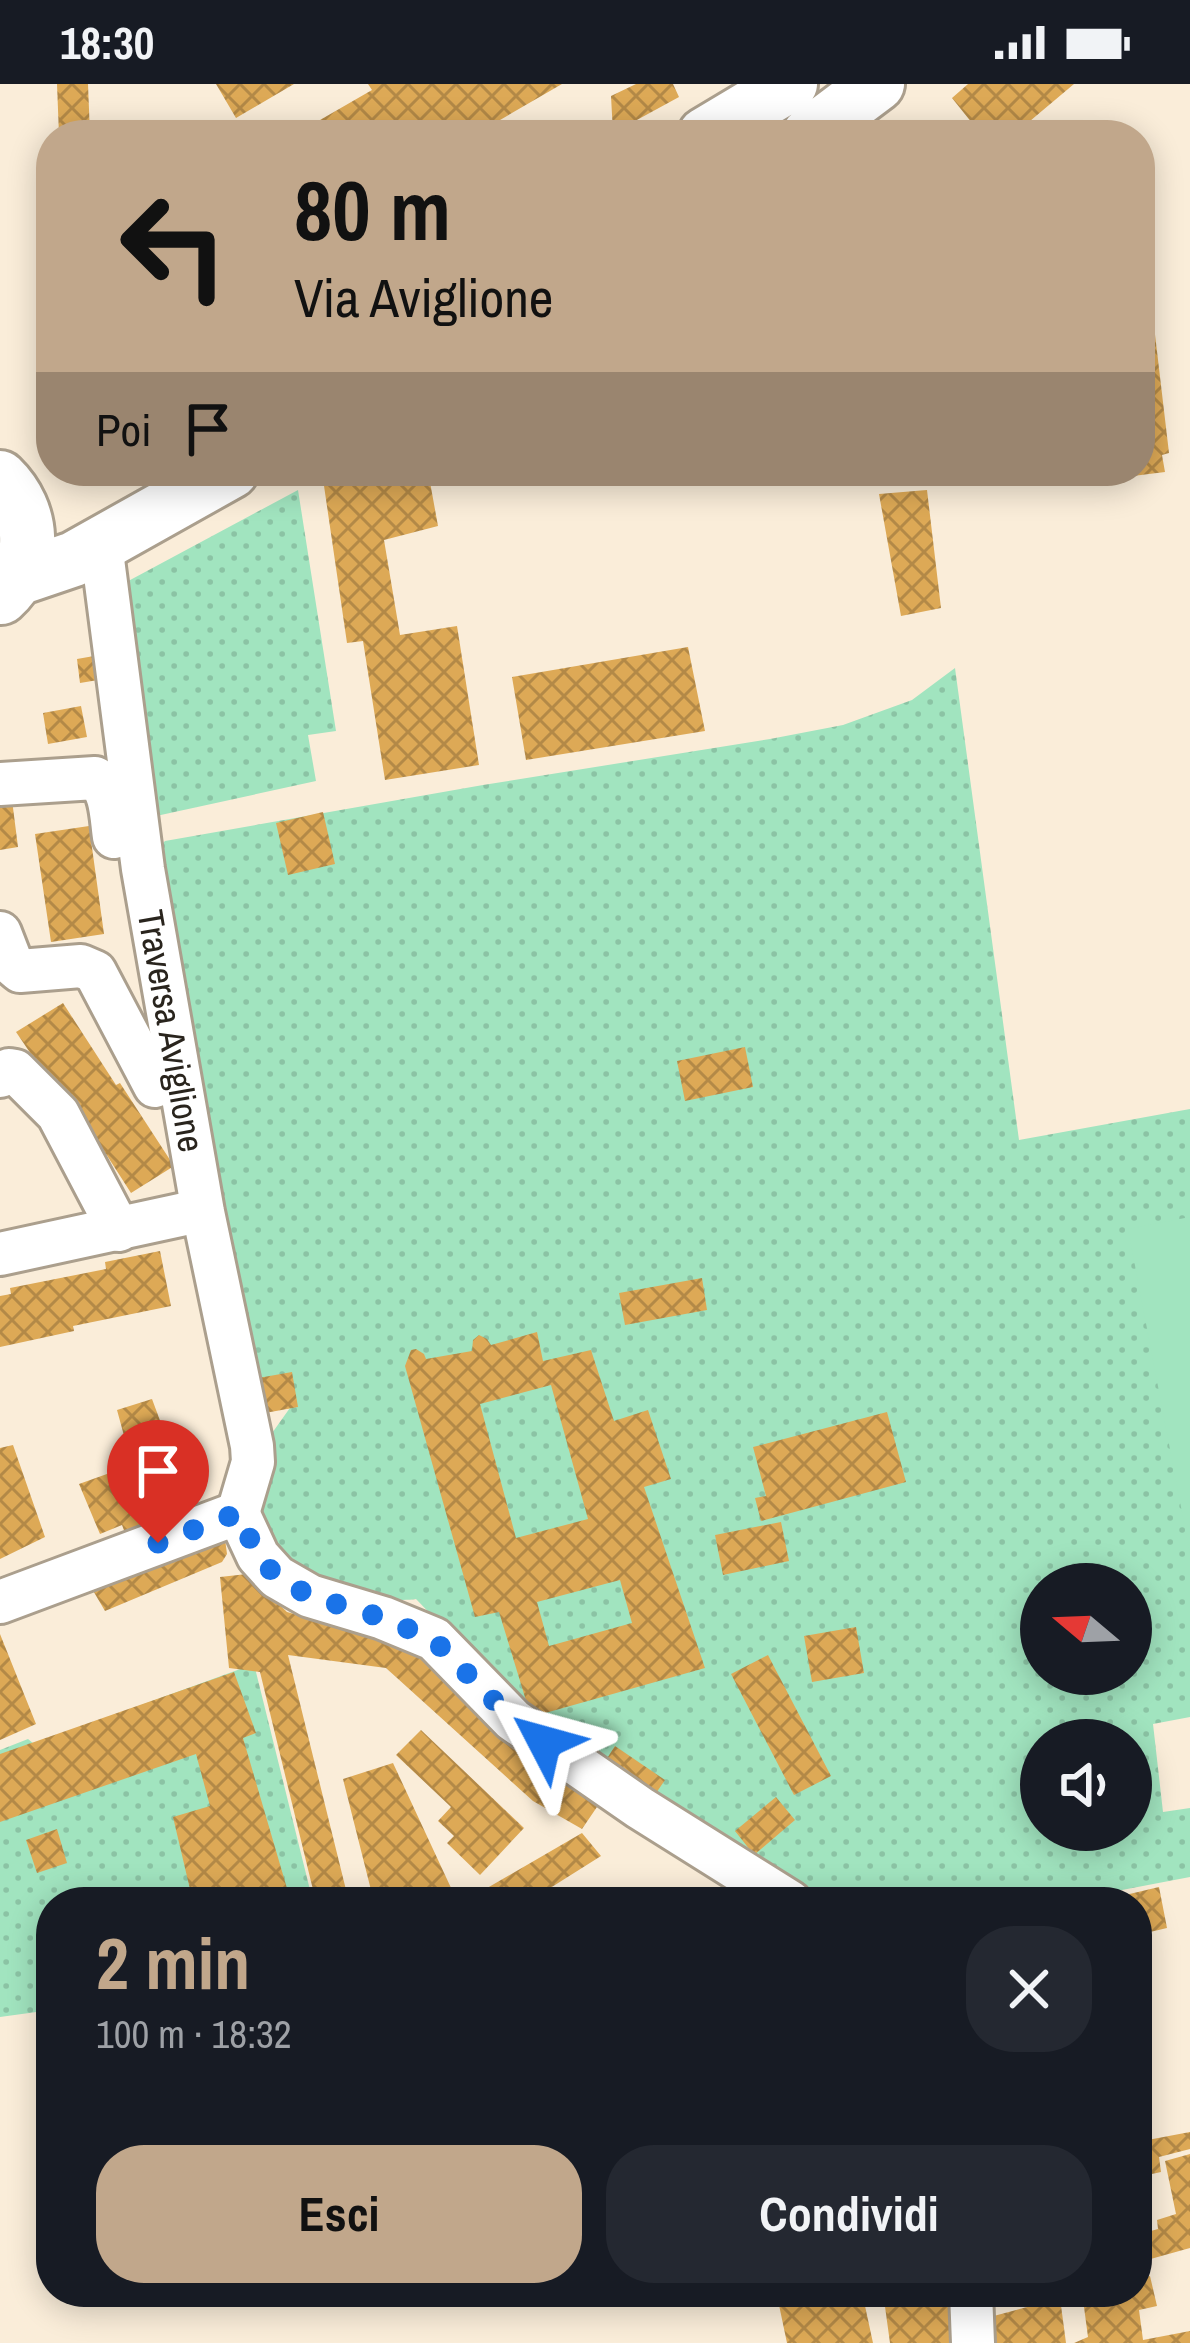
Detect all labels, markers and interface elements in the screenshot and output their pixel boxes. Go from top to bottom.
text: 18:30 [60,12,154,73]
text: 80 m [294,153,451,266]
icon: left [96,168,252,324]
text: Via Aviglione [294,261,553,334]
icon: arrive [175,396,241,462]
text: Poi [96,399,151,460]
street label: Traversa Aviglione [127,906,216,1155]
pin [107,1420,209,1543]
icon: arrive [125,1438,191,1504]
north arrow [1020,1563,1152,1695]
map controls [1020,1563,1152,1851]
position arrow [481,1679,607,1805]
button: sound [1020,1719,1152,1851]
text: 2 min [96,1914,250,2011]
button: close [966,1926,1092,2052]
text: 100 m · 18:32 [96,2008,292,2060]
button: Esci [96,2145,582,2283]
button: Condividi [606,2145,1092,2283]

